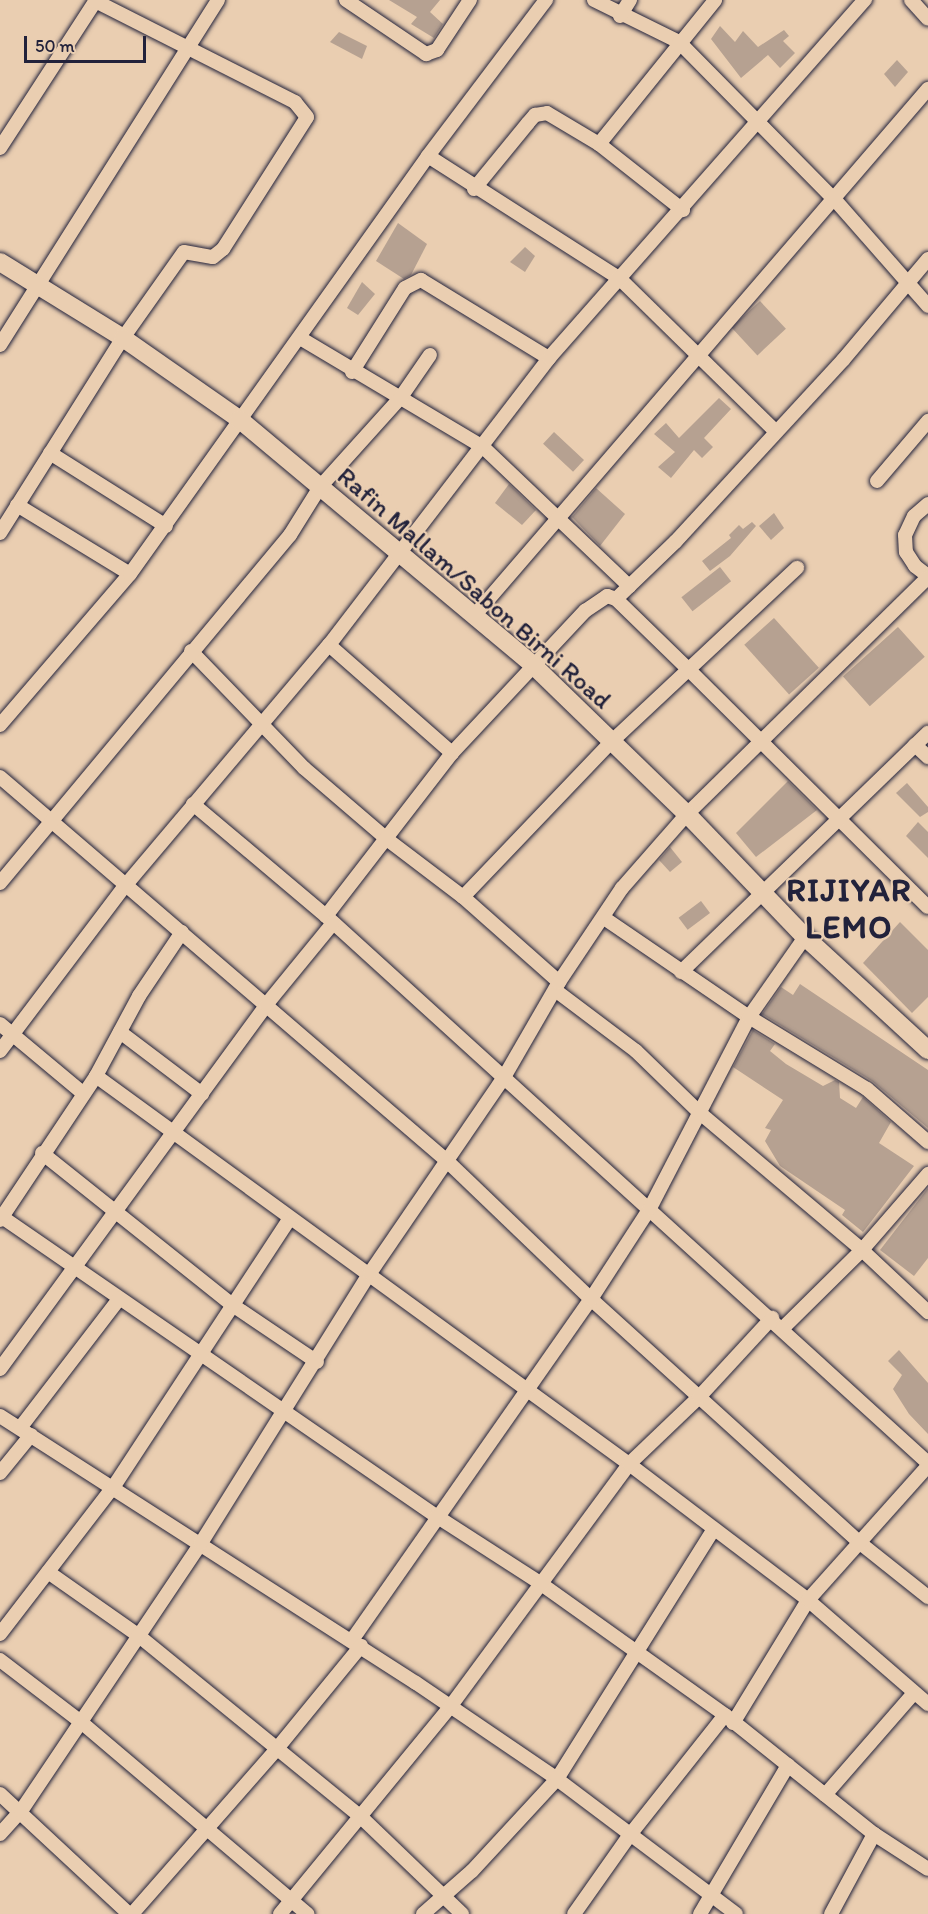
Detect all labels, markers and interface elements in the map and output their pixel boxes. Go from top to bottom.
scale bar [27,24,148,62]
text: 50 m [35,35,75,57]
street label: Rafin Mallam/Sabon Birni Road [331,461,617,715]
district label: RIJIYAR LEMO [788,872,910,947]

